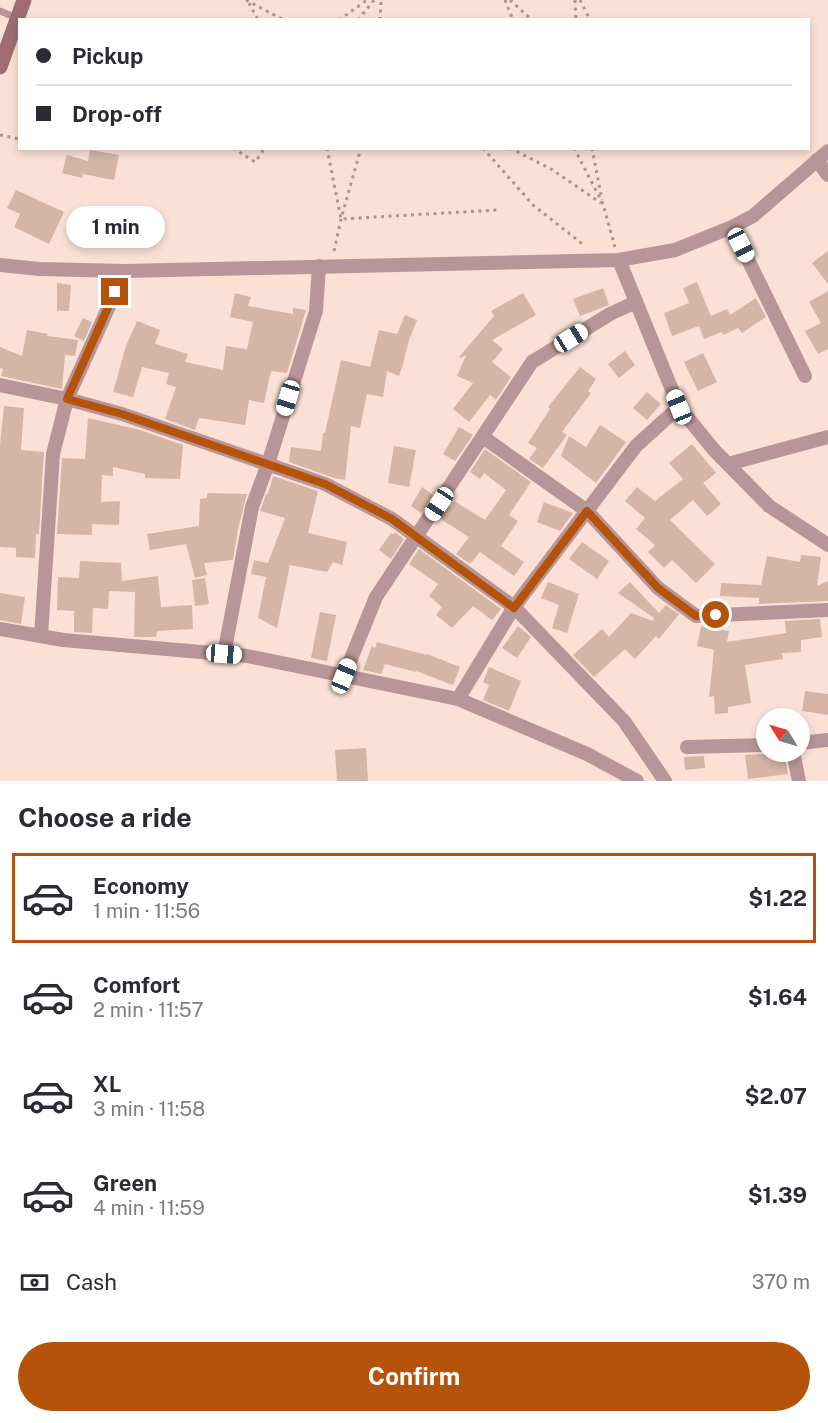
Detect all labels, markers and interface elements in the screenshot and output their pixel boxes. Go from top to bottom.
text: Pickup [72,43,143,69]
text: Drop-off [72,101,162,127]
callout: 1 min [66,205,164,247]
text: 1 min [91,215,140,239]
car [725,225,757,265]
route end [101,278,128,305]
car [551,321,591,355]
car [274,378,302,418]
car [664,387,694,427]
car [422,484,456,524]
route start [702,601,729,628]
car [205,644,243,664]
car [329,656,359,696]
north arrow [756,708,810,762]
map controls [756,708,810,762]
text: Choose a ride [18,801,192,833]
icon: car [21,871,75,925]
text: Economy [93,873,189,899]
text: $1.22 [748,885,807,911]
text: 1 min · 11:56 [93,899,200,923]
icon: car [21,970,75,1024]
text: Comfort [93,972,180,998]
text: $1.64 [748,984,807,1010]
text: 2 min · 11:57 [93,998,204,1022]
icon: car [21,1069,75,1123]
text: XL [93,1071,121,1097]
text: $2.07 [745,1083,807,1109]
text: 3 min · 11:58 [93,1097,205,1121]
icon: car [21,1168,75,1222]
text: Green [93,1170,157,1196]
text: $1.39 [748,1182,807,1208]
text: 4 min · 11:59 [93,1196,205,1220]
icon: cash [18,1266,51,1299]
text: Cash [66,1269,117,1295]
text: 370 m [752,1270,810,1294]
button: Confirm [18,1342,810,1411]

